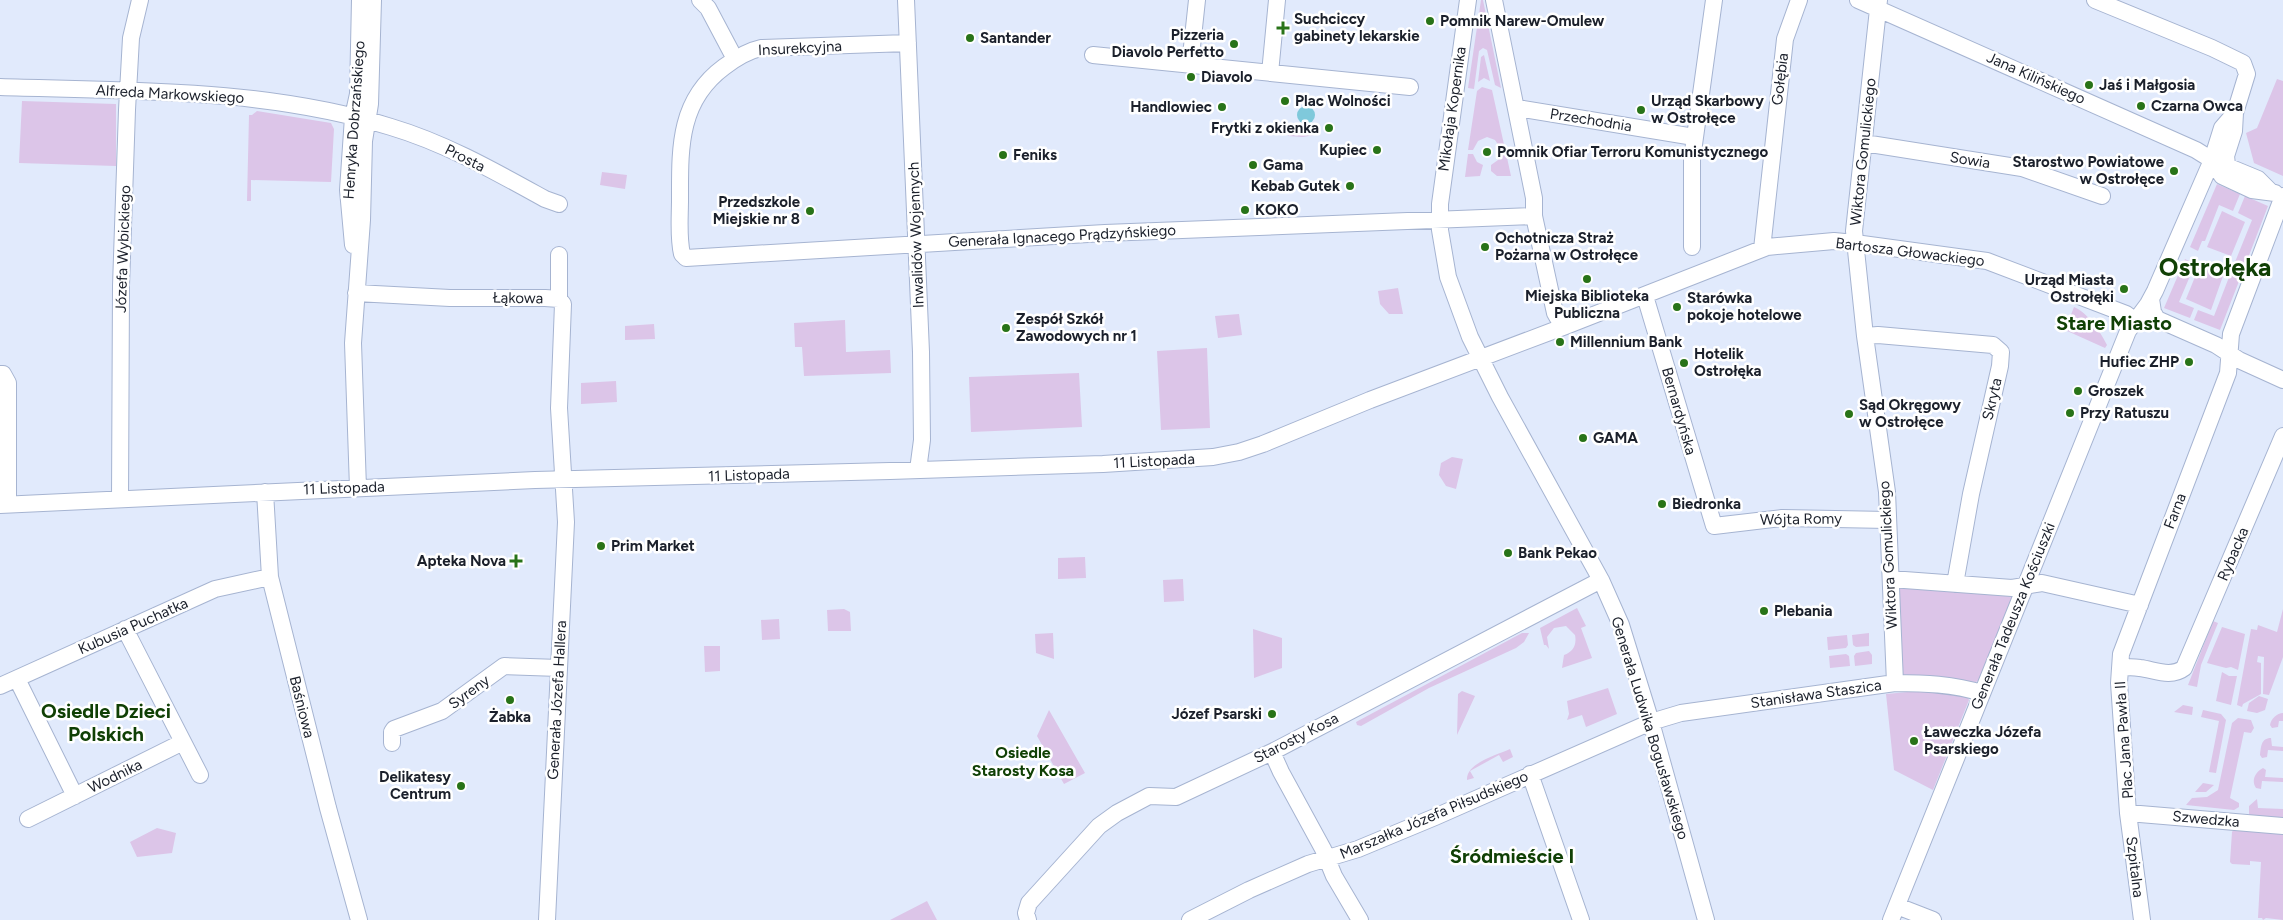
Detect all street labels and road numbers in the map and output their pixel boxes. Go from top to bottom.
street label: Insurekcyjna [758,37,842,59]
street label: Henryka Dobrzańskiego [339,40,369,200]
street label: Mikołaja Kopernika [1434,45,1470,173]
street label: Jana Kilińskiego [1984,48,2088,108]
street label: Gołębia [1768,52,1792,106]
street label: Wiktora Gomulickiego [1846,77,1880,227]
street label: Alfreda Markowskiego [95,81,245,107]
street label: Przechodnia [1549,105,1633,135]
street label: Prosta [442,140,488,176]
street label: Sowia [1949,148,1991,172]
street label: Inwalidów Wojennych [904,161,928,309]
street label: Józefa Wybickiego [112,184,134,313]
street label: Generała Ignacego Prądzyńskiego [948,221,1177,251]
street label: Bartosza Głowackiego [1835,234,1986,270]
street label: Łąkowa [493,289,543,307]
street label: Bernardyńska [1658,365,1700,457]
street label: Skryta [1978,376,2006,422]
street label: 11 Listopada [1113,450,1195,472]
street label: 11 Listopada [708,465,790,485]
street label: 11 Listopada [303,478,385,498]
street label: Wiktora Gomulickiego [1875,480,1901,630]
street label: Farna [2160,491,2190,531]
street label: Wójta Romy [1760,509,1842,529]
street label: Generała Tadeusza Kościuszki [1967,520,2059,712]
street label: Rybacka [2214,524,2252,584]
street label: Kubusia Puchatka [75,594,191,658]
street label: Generała Ludwika Bogusławskiego [1607,614,1693,842]
street label: Generała Józefa Hallera [544,620,570,780]
street label: Syreny [445,671,493,713]
street label: Baśniowa [286,674,318,740]
street label: Stanisława Staszica [1749,676,1883,712]
street label: Plac Jana Pawła II [2111,680,2137,800]
street label: Starosty Kosa [1251,709,1341,767]
street label: Wodnika [85,755,145,797]
street label: Marszałka Józefa Piłsudskiego [1337,767,1531,863]
street label: Szwedzka [2172,807,2240,831]
street label: Szpitalna [2122,835,2148,899]

